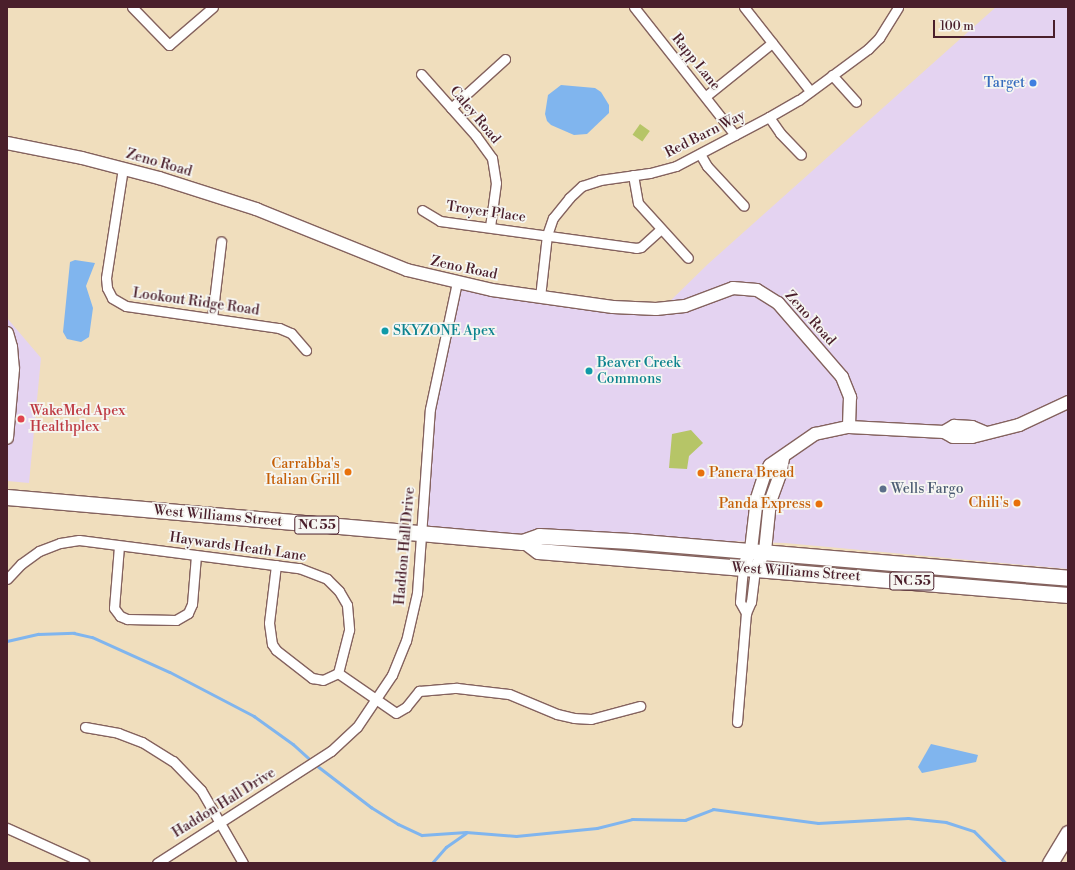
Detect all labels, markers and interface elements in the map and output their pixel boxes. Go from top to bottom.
scale bar [935,12,1057,38]
text: 100 m [940,19,974,34]
street label: Rapp Lane [668,30,724,94]
place label: Target [984,75,1025,91]
marker: Target [1028,78,1038,88]
street label: Caley Road [446,83,504,147]
street label: Red Barn Way [662,107,748,161]
street label: Zeno Road [124,146,194,180]
street label: Troyer Place [445,198,527,226]
street label: Zeno Road [429,253,499,283]
street label: Lookout Ridge Road [132,285,260,319]
street label: Zeno Road [781,287,839,349]
place label: SKYZONE Apex [393,323,495,339]
marker: SKYZONE Apex [380,326,390,336]
place label: Beaver Creek Commons [597,355,681,388]
marker: Beaver Creek Commons [584,366,594,376]
place label: WakeMed Apex Healthplex [30,403,125,436]
marker: WakeMed Apex Healthplex [15,413,27,425]
place label: Carrabba's Italian Grill [266,456,340,488]
place label: Panera Bread [709,465,794,481]
marker: Carrabba's Italian Grill [343,467,353,477]
marker: Panera Bread [696,468,706,478]
place label: Wells Fargo [891,481,964,497]
marker: Wells Fargo [878,484,888,494]
street label: Haddon Hall Drive [391,486,419,606]
place label: Chili's [968,495,1009,511]
place label: Panda Express [719,496,811,512]
marker: Chili's [1012,498,1022,508]
marker: Panda Express [814,499,824,509]
street label: West Williams Street [153,502,283,530]
road number: NC 55 [294,514,340,536]
street label: Haywards Heath Lane [168,529,308,565]
street label: West Williams Street [731,559,861,585]
road number: NC 55 [889,570,935,592]
street label: Haddon Hall Drive [169,765,279,841]

